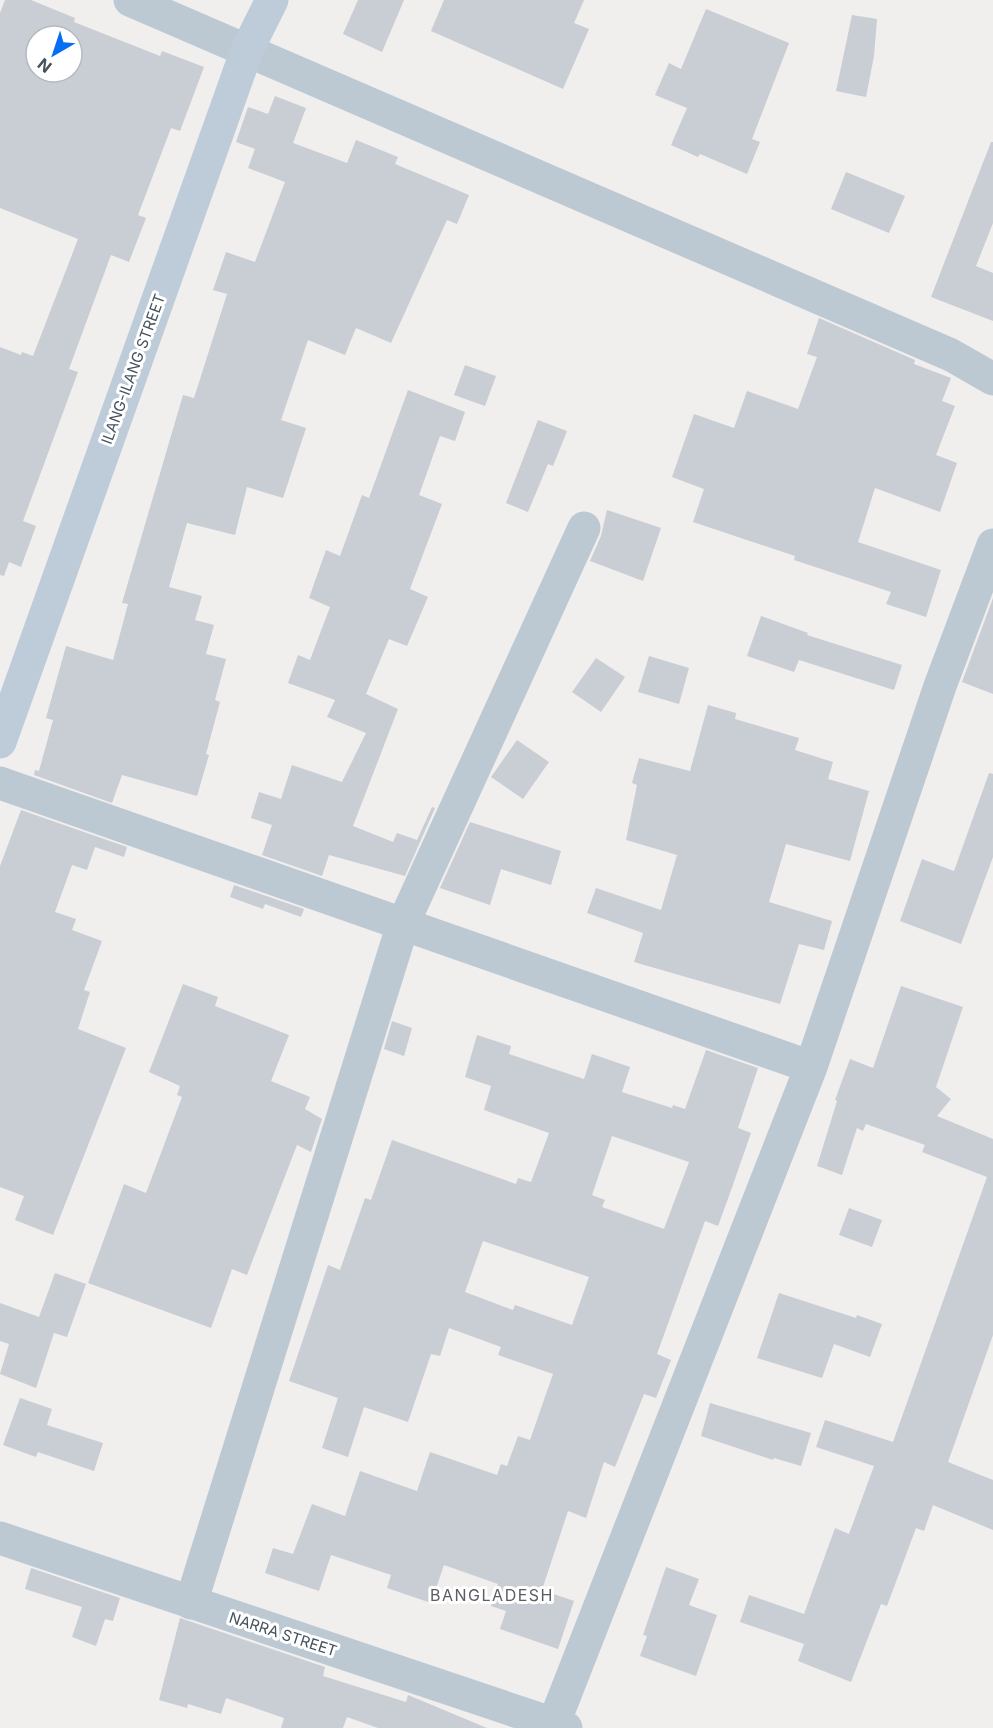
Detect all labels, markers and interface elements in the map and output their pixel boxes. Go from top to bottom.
north arrow [24,24,84,84]
text: N [34,54,56,77]
street label: ILANG-ILANG STREET [97,291,169,447]
district label: BANGLADESH [430,1585,554,1605]
street label: NARRA STREET [227,1608,339,1660]

